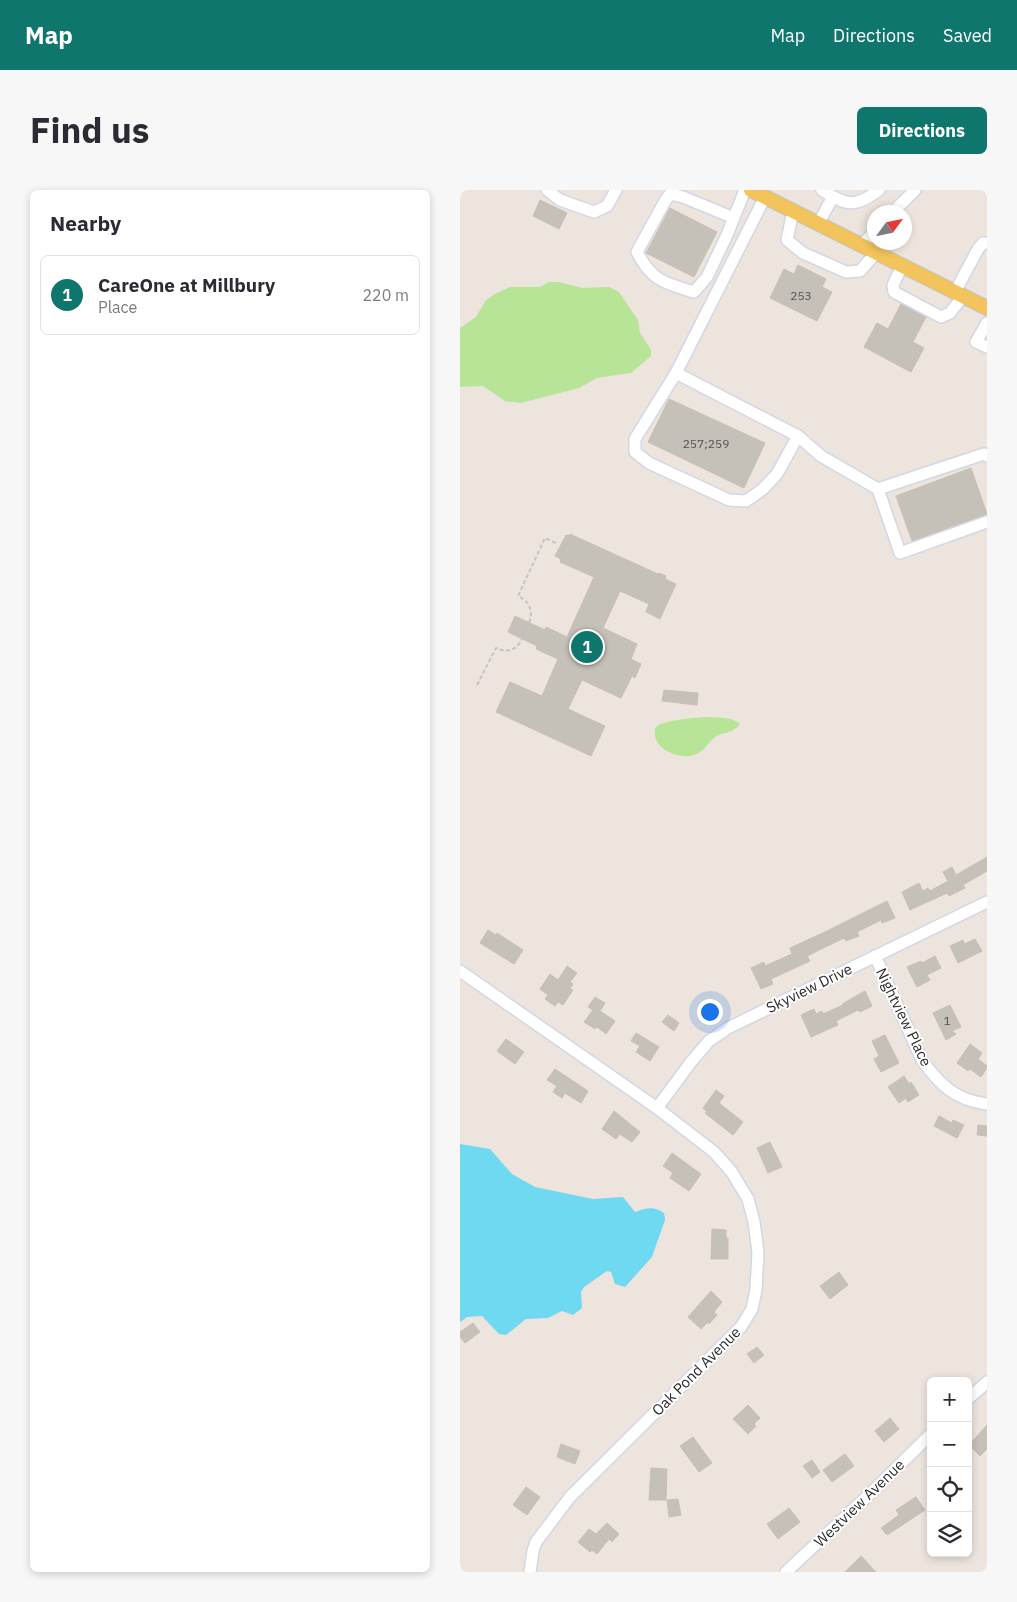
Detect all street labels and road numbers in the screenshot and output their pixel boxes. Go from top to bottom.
street label: Skyview Drive [763,959,855,1017]
street label: Nightview Place [872,965,936,1069]
street label: Oak Pond Avenue [648,1323,744,1419]
street label: Westview Avenue [810,1455,908,1551]

